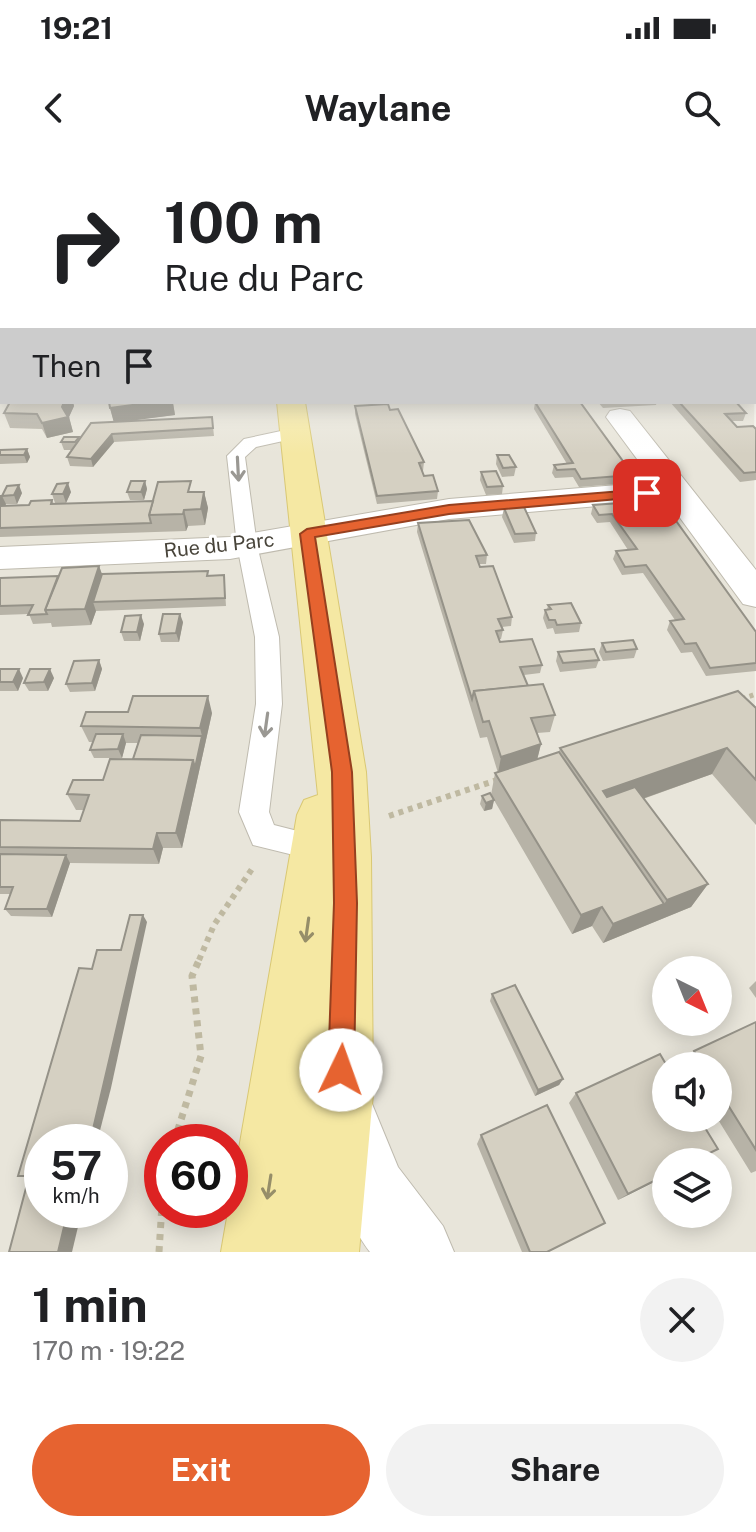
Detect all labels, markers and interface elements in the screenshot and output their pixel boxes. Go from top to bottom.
text: 19:21 [40,10,113,46]
icon: back [32,86,76,130]
icon: search [680,86,724,130]
text: Waylane [304,87,452,129]
text: 100 m [164,190,323,256]
icon: right [32,192,136,296]
text: Rue du Parc [164,257,364,299]
icon: arrive [117,344,161,388]
text: Then [32,348,101,384]
one-way arrow [230,455,245,481]
pin [613,459,681,527]
icon: arrive [625,471,669,515]
street label: Rue du Parc [162,527,276,563]
one-way arrow [258,711,273,738]
one-way arrow [299,917,314,942]
north arrow [652,956,732,1036]
map controls [652,956,732,1228]
position arrow [299,1028,383,1112]
button: sound [652,1052,732,1132]
speed limit sign: 60 [144,1124,248,1228]
text: 57 [50,1142,102,1189]
button: layers [652,1148,732,1228]
one-way arrow [260,1174,275,1199]
text: km/h [52,1184,100,1208]
text: 1 min [32,1276,148,1333]
button: close [640,1278,724,1362]
text: 170 m · 19:22 [32,1335,185,1366]
button: Exit [32,1424,370,1516]
button: Share [386,1424,724,1516]

